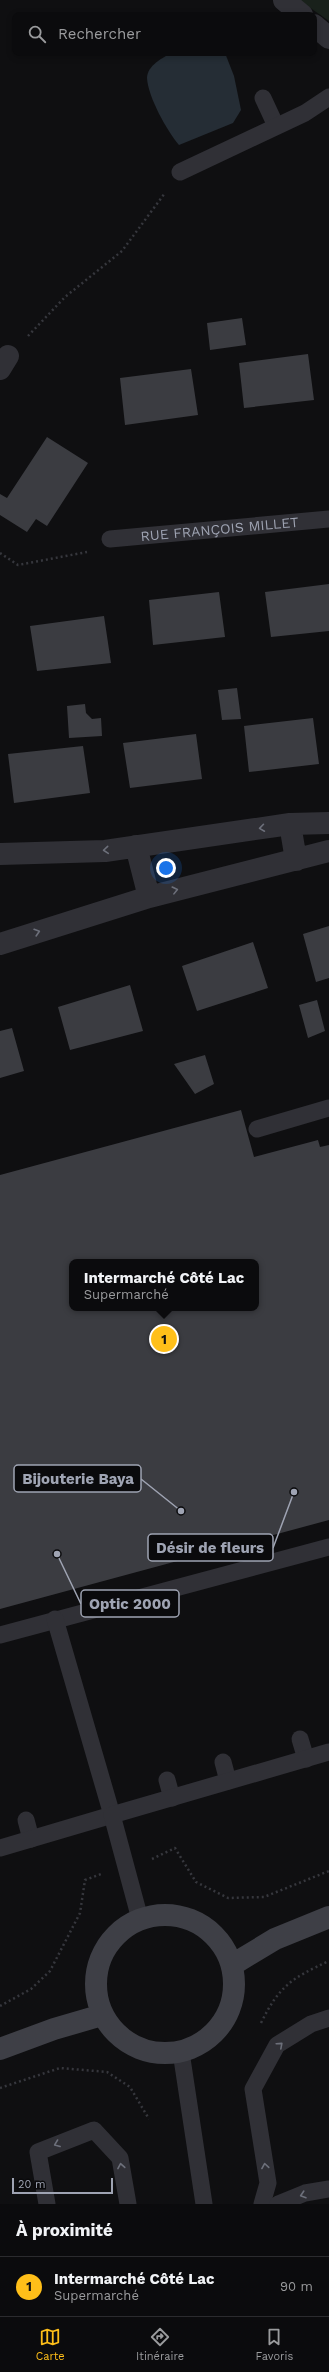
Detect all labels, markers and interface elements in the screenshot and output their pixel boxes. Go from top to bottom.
search box [12,12,317,56]
icon: search [26,23,48,45]
text: Rechercher [58,25,141,43]
street label: RUE FRANÇOIS MILLET [140,514,300,544]
one-way arrow [259,823,265,832]
one-way arrow [103,846,109,855]
your location [156,858,176,878]
one-way arrow [171,886,178,895]
one-way arrow [34,928,41,937]
popup [69,1259,259,1311]
text: Intermarché Côté Lac [84,1269,244,1287]
text: Supermarché [84,1287,169,1302]
pin: 1 [151,1324,177,1354]
callout: Bijouterie Baya [14,1465,141,1492]
text: Bijouterie Baya [22,1470,134,1488]
callout: Désir de fleurs [148,1534,273,1561]
text: Désir de fleurs [156,1539,264,1557]
callout: Optic 2000 [81,1590,179,1617]
text: Optic 2000 [89,1595,171,1613]
one-way arrow [275,2042,283,2050]
one-way arrow [54,2140,61,2148]
one-way arrow [117,2163,126,2169]
one-way arrow [261,2163,270,2169]
scale bar [12,2176,113,2195]
text: 20 m [18,2178,46,2191]
one-way arrow [299,2190,306,2198]
text: À proximité [16,2220,113,2240]
text: Intermarché Côté Lac [54,2270,214,2288]
text: 1 [26,2279,32,2294]
text: 90 m [280,2279,313,2294]
text: Supermarché [54,2288,139,2303]
tab: Carte [36,2326,65,2363]
tab: Itinéraire [136,2326,184,2363]
tab: Favoris [256,2326,293,2363]

